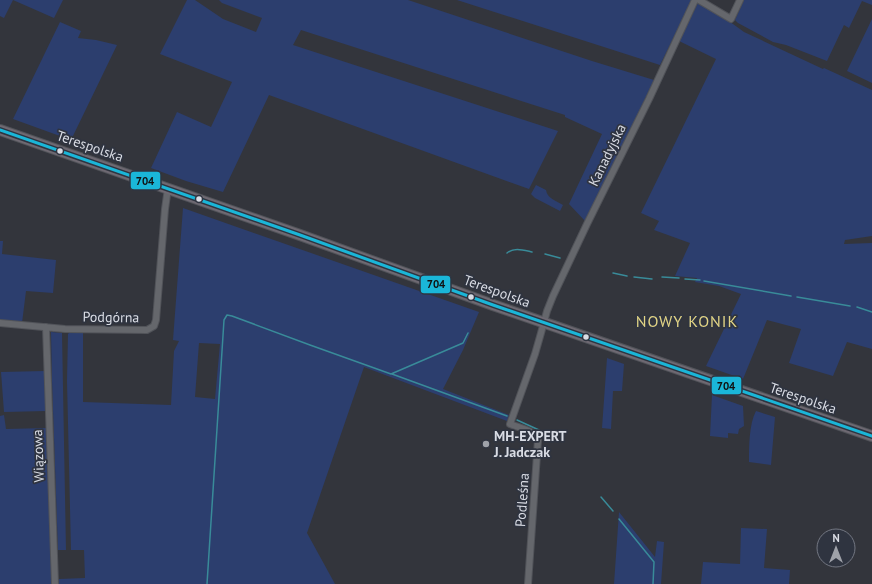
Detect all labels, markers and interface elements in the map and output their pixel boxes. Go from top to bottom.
street label: Kanadyjska [584,121,630,189]
street label: Terespolska [54,126,126,166]
unlabelled marker [55,146,65,156]
line badge: 704 [130,171,161,190]
text: 704 [136,174,155,188]
unlabelled marker [194,194,204,204]
street label: Terespolska [461,271,533,311]
line badge: 704 [420,275,451,294]
text: 704 [427,277,446,291]
unlabelled marker [466,292,476,302]
street label: Podgórna [82,308,140,326]
district label: NOWY KONIK [636,311,738,331]
unlabelled marker [581,332,591,342]
line badge: 704 [711,376,742,395]
street label: Terespolska [767,378,839,418]
text: 704 [717,379,736,393]
place label: MH-EXPERT J. Jadczak [493,427,567,461]
street label: Wiązowa [28,429,48,483]
marker: MH-EXPERT J. Jadczak [481,439,491,449]
street label: Podleśna [511,472,533,528]
north arrow [816,528,856,568]
text: N [832,531,840,545]

